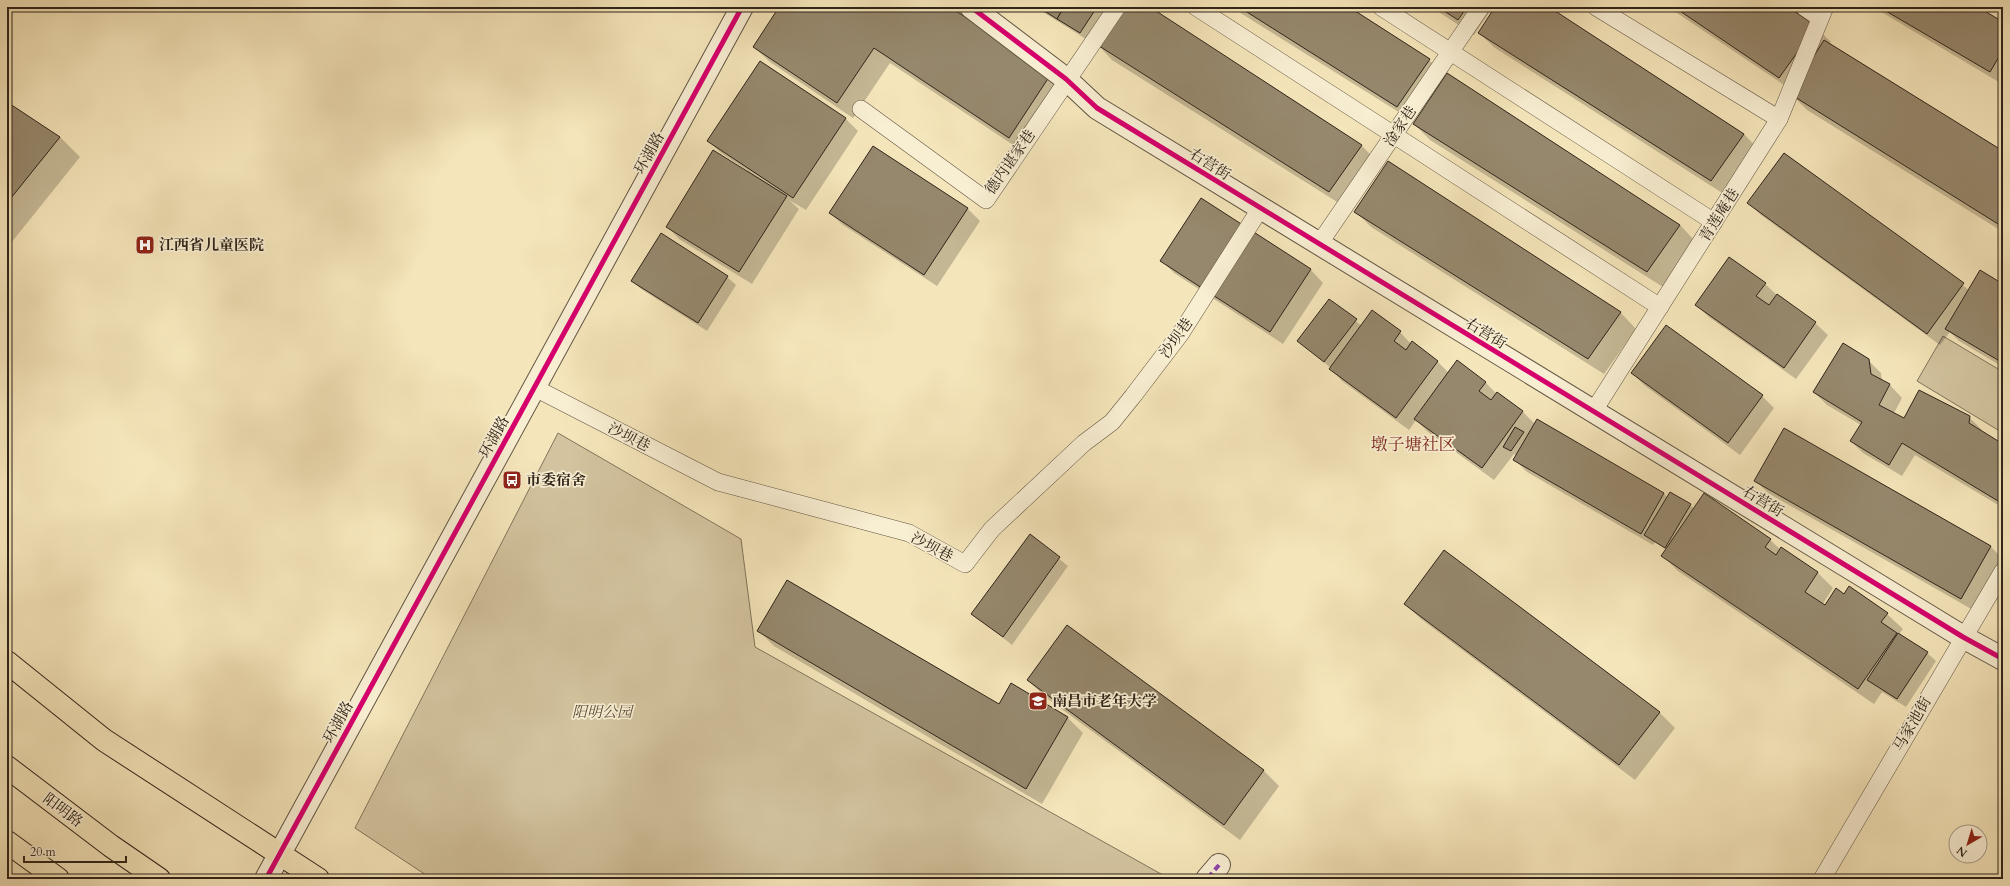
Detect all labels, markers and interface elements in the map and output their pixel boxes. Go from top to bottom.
street label: 淦家巷 [1379,102,1421,150]
street label: 德内谌家巷 [980,126,1040,198]
street label: 环湖路 [629,128,669,178]
street label: 右营街 [1186,144,1234,184]
street label: 青莲庵巷 [1695,184,1743,246]
hospital icon: 江西省儿童医院 [134,234,156,256]
place label: 江西省儿童医院 [159,235,264,255]
street label: 右营街 [1462,313,1510,353]
street label: 沙坝巷 [1155,314,1197,362]
street label: 环湖路 [474,412,514,462]
street label: 沙坝巷 [604,418,654,456]
district label: 墩子塘社区 [1371,433,1456,456]
bus stop icon: 市委宿舍 [501,469,523,491]
place label: 市委宿舍 [526,470,586,490]
street label: 右营街 [1739,481,1787,521]
street label: 沙坝巷 [907,528,957,566]
school or university icon: 南昌市老年大学 [1027,690,1049,712]
place label: 南昌市老年大学 [1052,691,1157,711]
street label: 马家池街 [1888,693,1936,755]
street label: 环湖路 [318,697,358,747]
park label: 阳明公园 [572,702,634,722]
street label: 阳明路 [39,788,87,832]
north arrow [1948,824,1988,864]
scale bar [24,838,126,864]
text: N [1953,842,1971,860]
text: 20 m [30,844,57,860]

